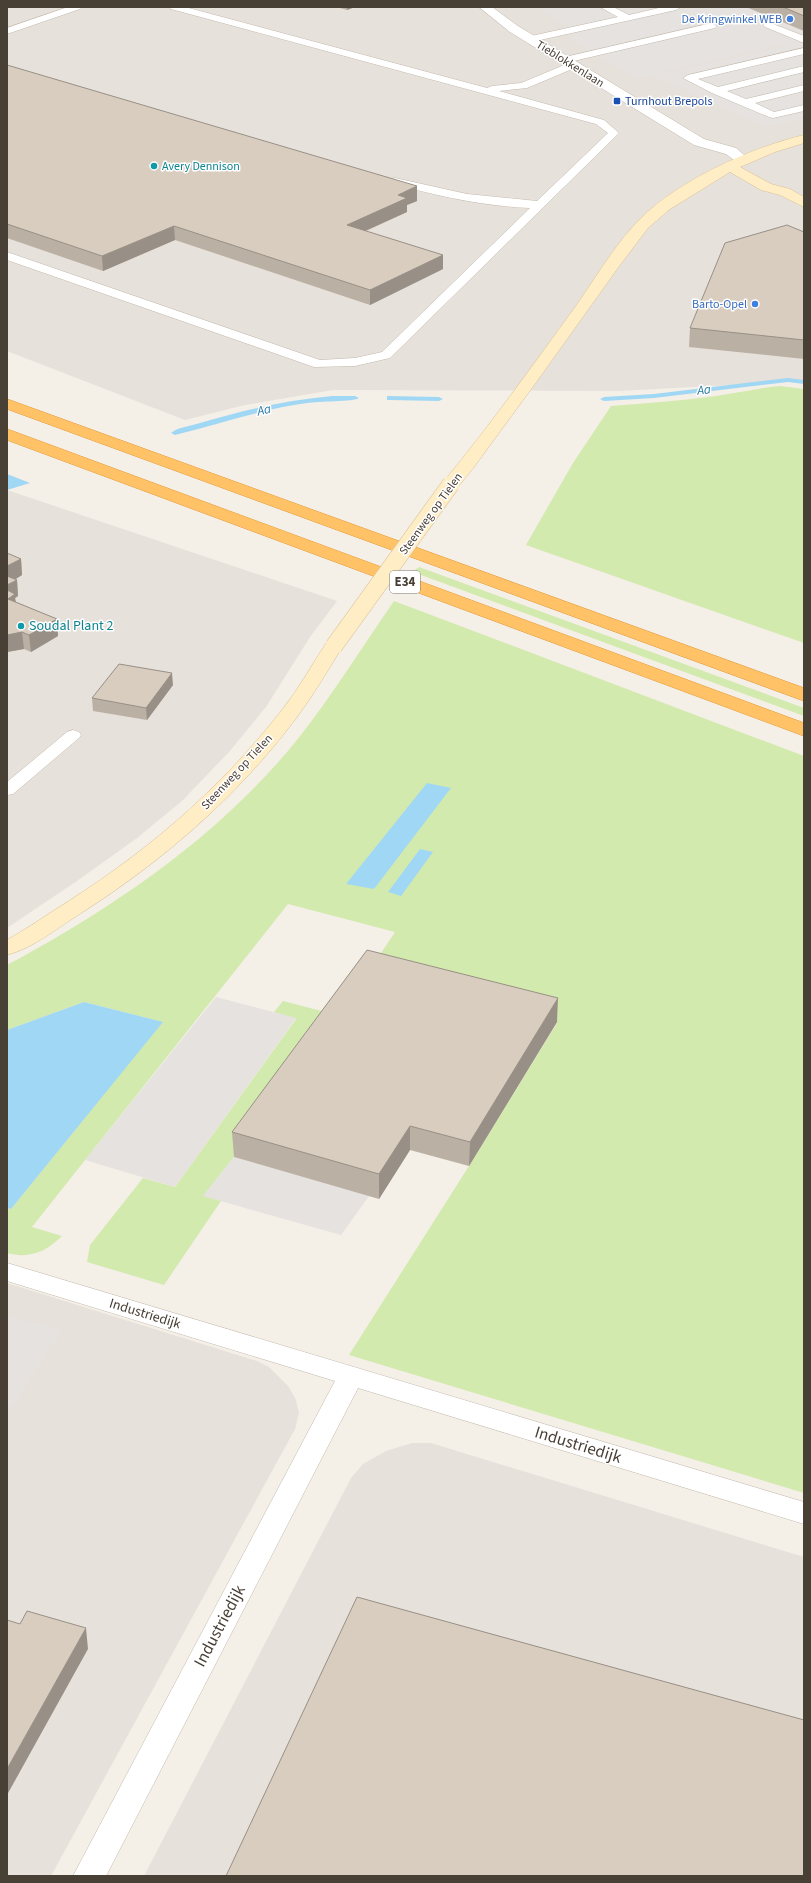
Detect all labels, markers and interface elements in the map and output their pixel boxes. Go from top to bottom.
place label: De Kringwinkel WEB [682,11,782,28]
marker: De Kringwinkel WEB [785,14,795,24]
street label: Tieblokkenlaan [533,36,607,92]
place label: Turnhout Brepols [625,93,712,110]
marker: Turnhout Brepols [612,96,622,106]
place label: Avery Dennison [162,158,240,175]
marker: Avery Dennison [149,161,159,171]
place label: Barto-Opel [692,296,747,313]
marker: Barto-Opel [750,299,760,309]
water label: Aa [695,380,712,400]
water label: Aa [254,400,273,421]
street label: Steenweg op Tielen [395,469,467,559]
road number: E34 [390,571,420,593]
place label: Soudal Plant 2 [29,616,114,636]
marker: Soudal Plant 2 [16,621,26,631]
street label: Steenweg op Tielen [197,730,277,814]
street label: Industriedijk [107,1294,183,1334]
street label: Industriedijk [532,1420,625,1470]
street label: Industriedijk [188,1580,252,1671]

